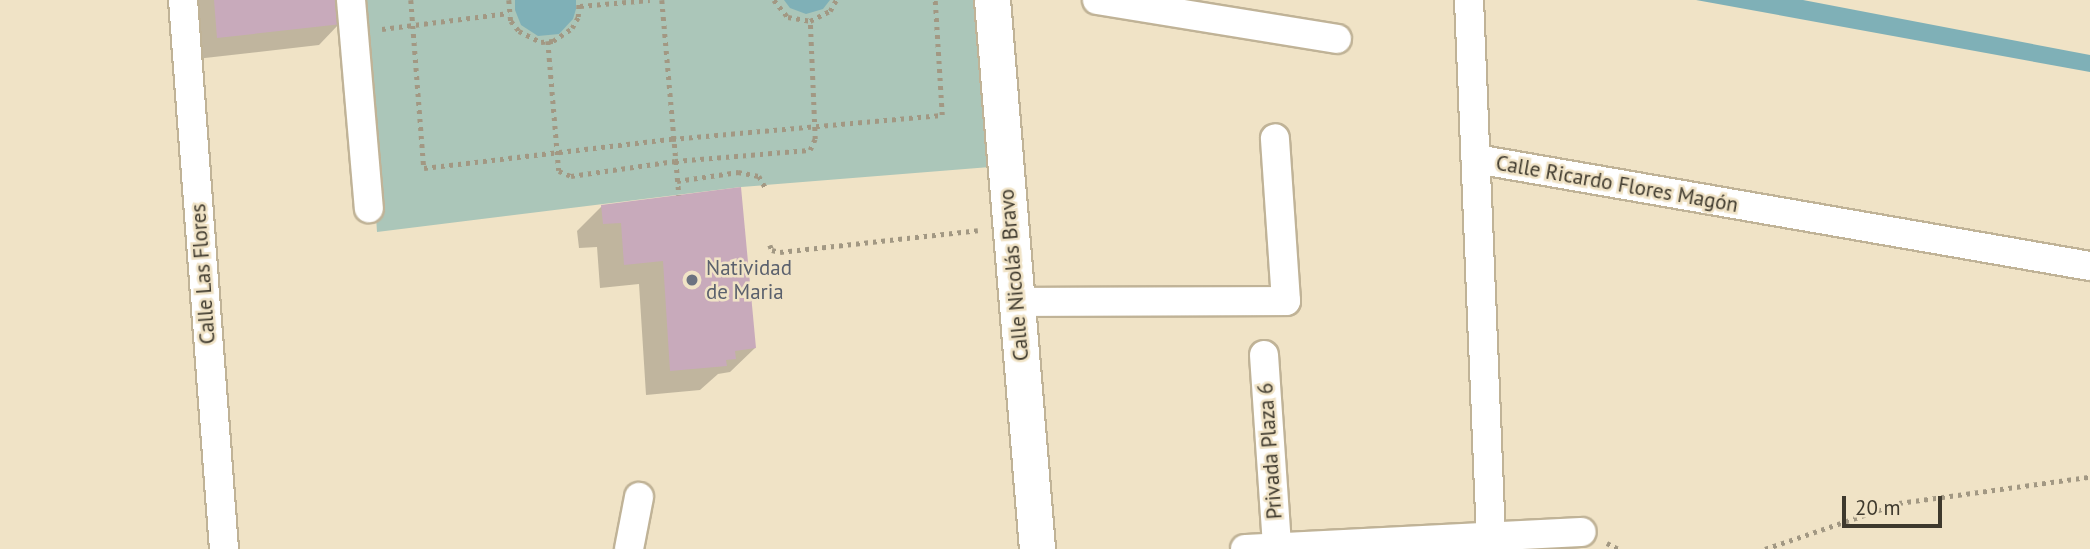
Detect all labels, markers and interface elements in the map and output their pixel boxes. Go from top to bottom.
street label: Calle Ricardo Flores Magón [1494,150,1740,218]
street label: Calle Nicolás Bravo [994,188,1034,362]
street label: Calle Las Flores [186,203,220,345]
place label: Natividad de Maria [706,255,792,305]
marker: Natividad de Maria [684,272,700,288]
street label: Privada Plaza 6 [1253,382,1287,520]
scale bar [1845,482,1945,526]
text: 20 m [1855,494,1901,521]

